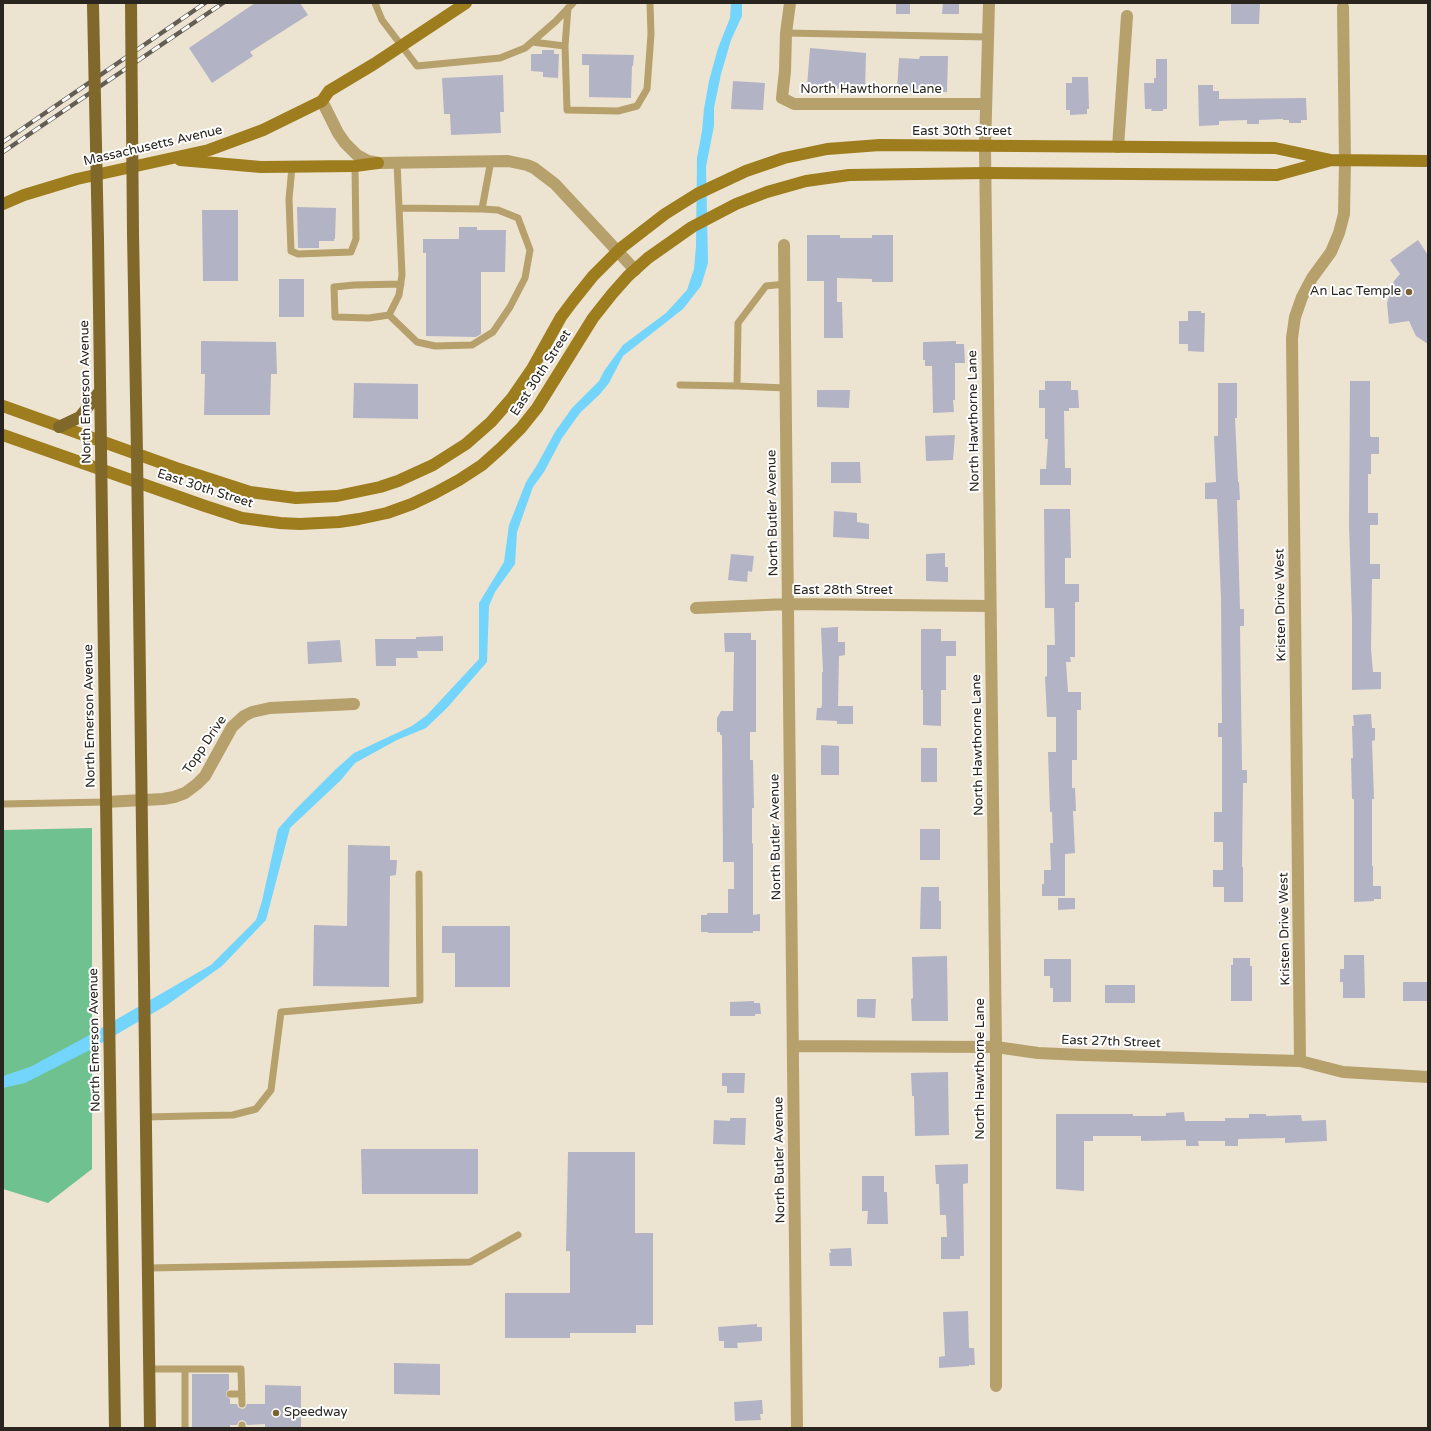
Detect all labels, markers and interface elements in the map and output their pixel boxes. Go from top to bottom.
street label: North Hawthorne Lane [800,82,942,98]
street label: Massachusetts Avenue [82,122,224,170]
street label: East 30th Street [912,124,1012,140]
place label: An Lac Temple [1310,284,1401,300]
marker: An Lac Temple [1404,287,1414,297]
street label: North Emerson Avenue [77,320,95,464]
street label: East 30th Street [507,327,575,419]
street label: North Hawthorne Lane [965,350,983,492]
street label: North Butler Avenue [764,450,782,576]
street label: East 30th Street [155,466,255,512]
street label: Kristen Drive West [1272,548,1290,662]
street label: East 28th Street [793,583,893,599]
street label: North Emerson Avenue [81,644,99,788]
street label: North Hawthorne Lane [969,674,987,816]
street label: Topp Drive [180,713,230,777]
street label: North Butler Avenue [767,774,785,900]
street label: Kristen Drive West [1276,872,1294,986]
street label: North Emerson Avenue [86,968,104,1112]
street label: North Hawthorne Lane [973,998,989,1140]
street label: East 27th Street [1061,1032,1161,1052]
street label: North Butler Avenue [771,1097,789,1223]
place label: Speedway [284,1405,347,1421]
marker: Speedway [271,1408,281,1418]

